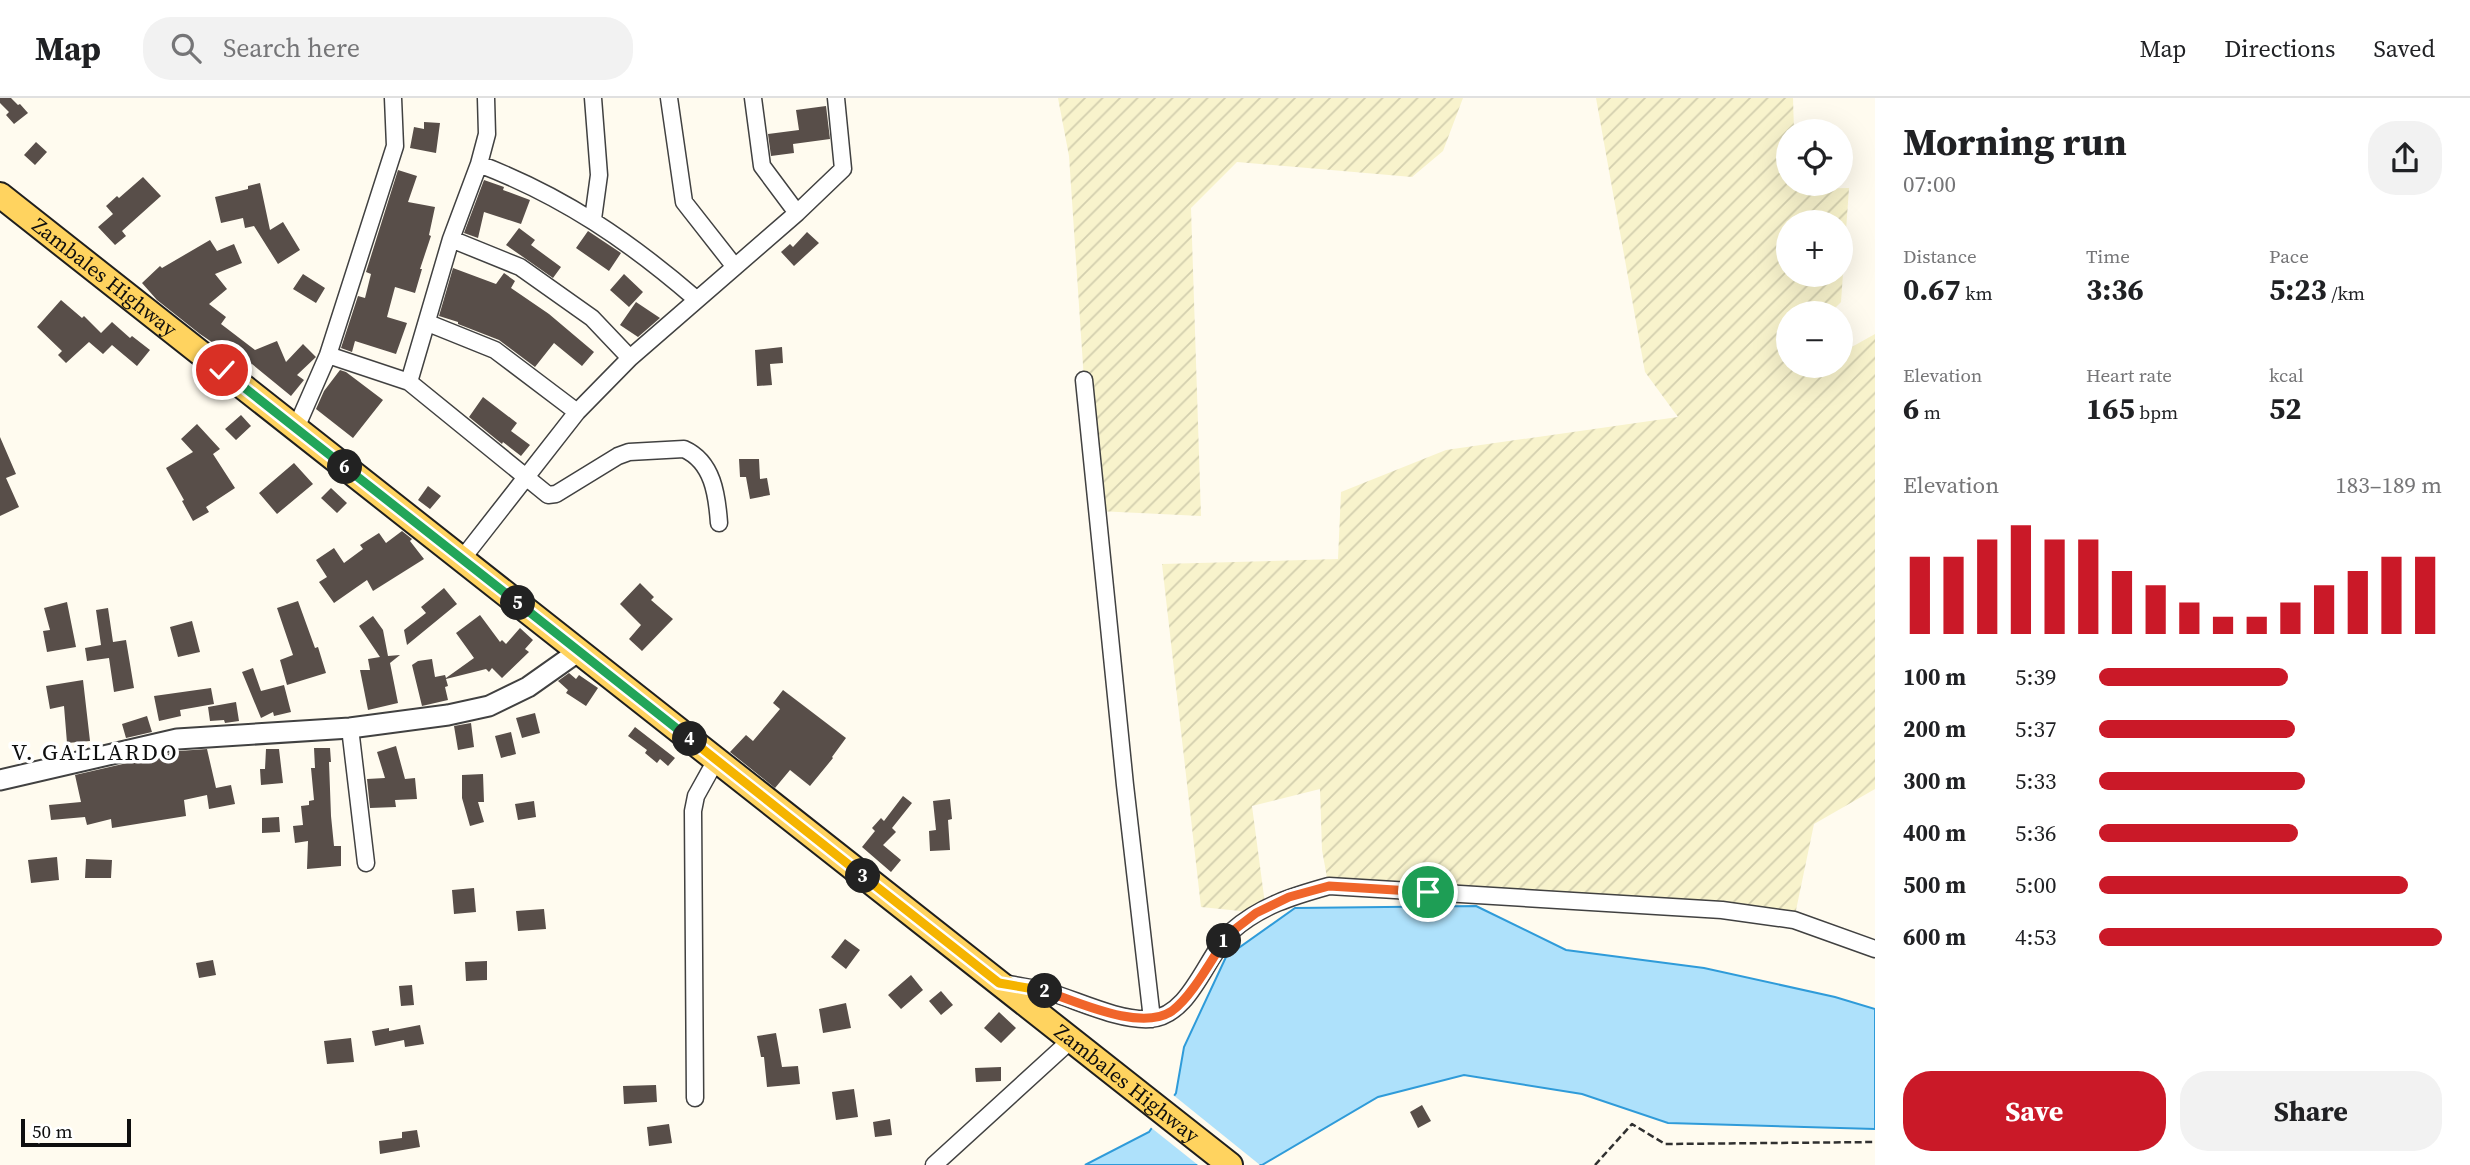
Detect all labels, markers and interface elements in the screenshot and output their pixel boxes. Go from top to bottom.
search box [143,17,633,80]
text: Map [35,26,101,71]
icon: search [167,29,205,67]
text: Search here [223,30,360,66]
text: Map [2139,32,2186,65]
text: Directions [2224,32,2335,65]
text: Saved [2373,32,2435,65]
text: Morning run [1903,116,2127,168]
map controls [1776,119,1853,378]
button: locate [1776,119,1853,196]
button: share [2368,121,2442,195]
text: 07:00 [1903,168,1956,200]
button: + [1776,210,1853,287]
street label: Zambales Highway [26,211,184,343]
text: Distance [1903,243,1977,269]
text: Time [2086,243,2130,269]
text: Pace [2269,243,2309,269]
text: 0.67 [1903,269,1961,310]
text: 3:36 [2086,269,2144,310]
text: 5:23 [2269,269,2327,310]
text: km [1961,280,1993,306]
text: /km [2327,280,2365,306]
button: − [1776,301,1853,378]
pin [192,340,252,400]
icon: check [203,351,241,389]
text: Elevation [1903,362,1982,388]
text: Heart rate [2086,362,2172,388]
text: kcal [2269,362,2304,388]
text: 6 [1903,388,1919,429]
text: 165 [2086,388,2135,429]
text: 52 [2269,388,2302,429]
text: m [1919,399,1941,425]
text: bpm [2135,399,2178,425]
pin: 6 [328,450,362,484]
text: 6 [339,453,350,479]
text: Elevation [1903,469,1999,501]
text: 183–189 m [2335,469,2442,501]
pin: 5 [500,586,536,620]
text: 5 [512,589,523,615]
text: 100 m [1903,661,1966,693]
text: 5:39 [2015,661,2056,693]
text: 200 m [1903,713,1966,745]
text: 5:37 [2015,713,2056,745]
pin: 4 [672,722,708,756]
text: 4 [684,725,695,751]
district label: V. GALLARDO [12,736,178,768]
text: 300 m [1903,765,1966,797]
text: 5:33 [2015,765,2056,797]
text: 400 m [1903,817,1966,849]
text: 5:36 [2015,817,2056,849]
pin: 3 [846,858,880,894]
text: 3 [857,862,868,888]
pin [1398,862,1458,922]
text: 500 m [1903,869,1966,901]
text: 5:00 [2015,869,2056,901]
icon: arrive [1409,873,1447,911]
text: 600 m [1903,921,1966,953]
text: 4:53 [2015,921,2056,953]
pin: 1 [1206,924,1242,958]
text: 1 [1218,927,1229,953]
pin: 2 [1028,974,1062,1008]
text: 2 [1039,977,1050,1003]
street label: Zambales Highway [1048,1017,1206,1150]
button: Save [1903,1071,2166,1151]
button: Share [2180,1071,2442,1151]
scale bar [21,1116,131,1148]
text: 50 m [32,1118,73,1144]

